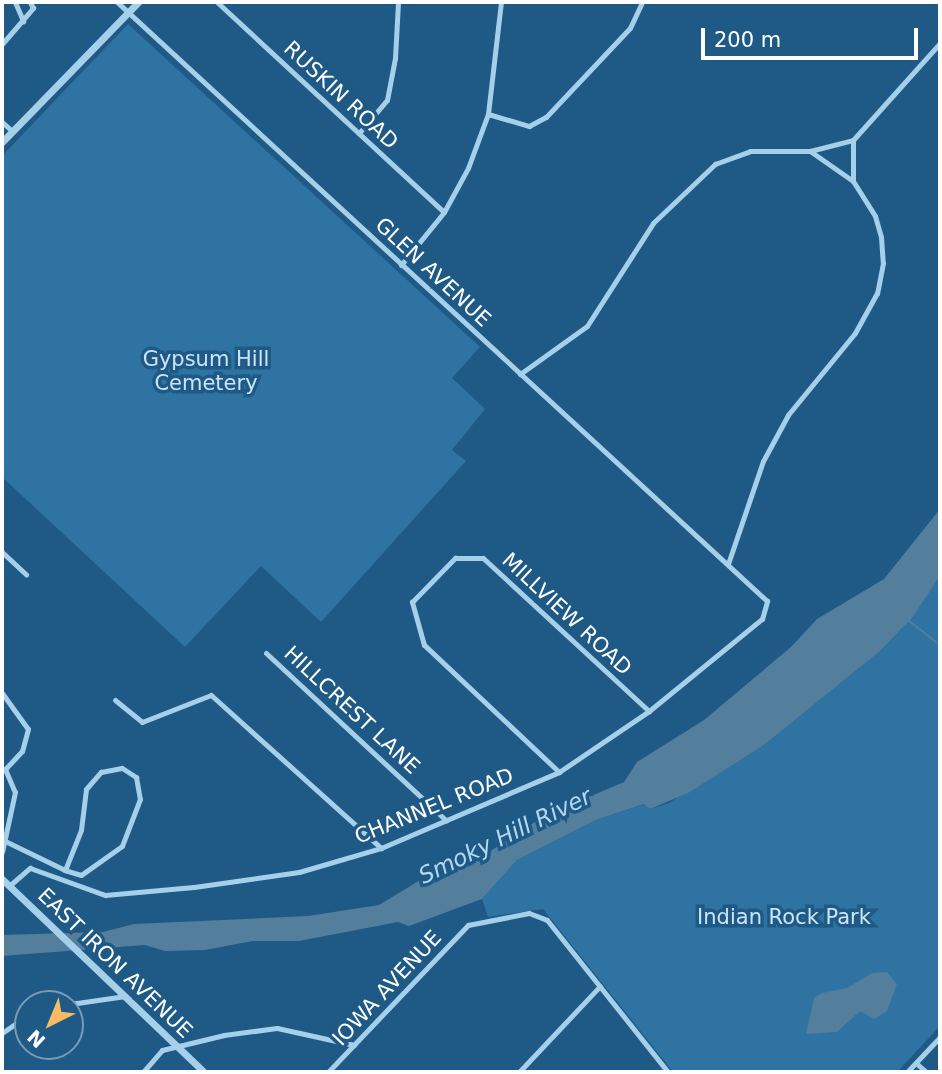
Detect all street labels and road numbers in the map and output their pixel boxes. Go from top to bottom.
street label: RUSKIN ROAD [279,36,403,154]
street label: GLEN AVENUE [370,212,496,332]
street label: MILLVIEW ROAD [497,548,637,680]
street label: HILLCREST LANE [279,641,425,779]
street label: CHANNEL ROAD [351,763,517,849]
street label: EAST IRON AVENUE [32,883,198,1043]
street label: IOWA AVENUE [327,925,447,1051]

